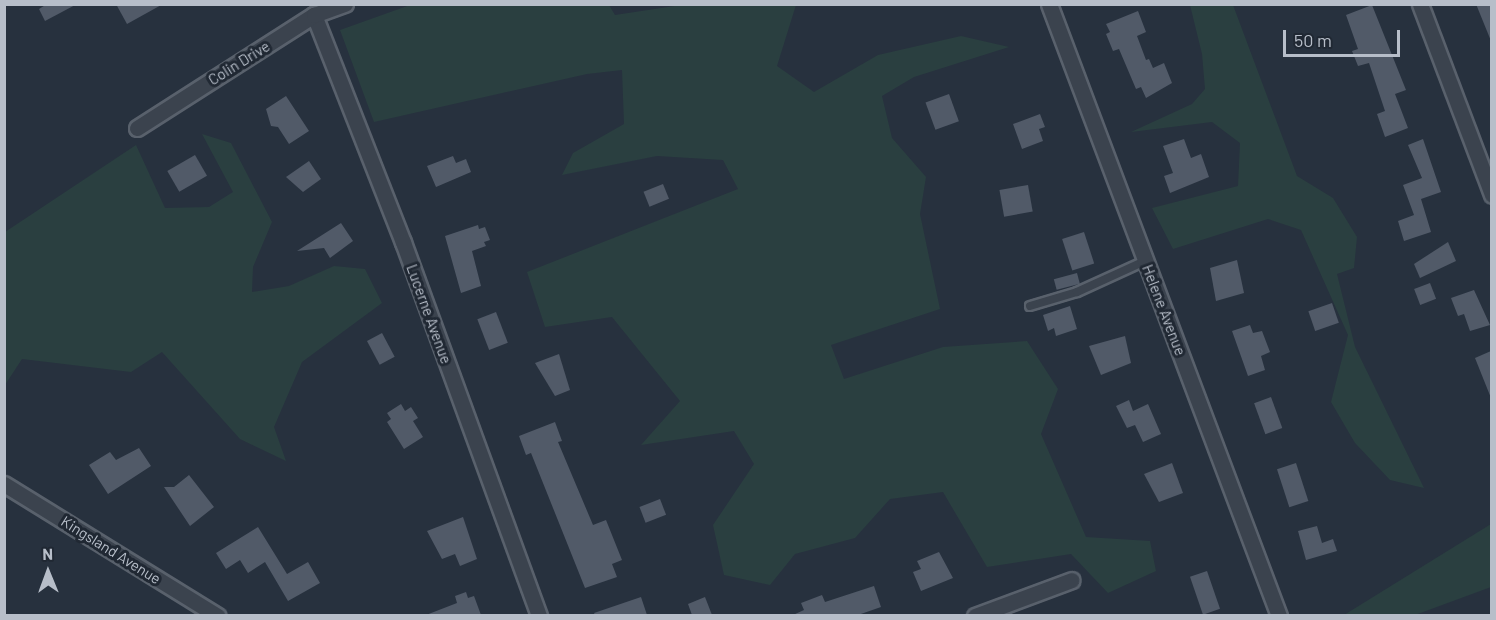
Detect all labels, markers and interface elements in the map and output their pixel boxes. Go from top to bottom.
scale bar [1286,18,1403,56]
text: 50 m [1294,29,1332,51]
street label: Colin Drive [205,37,273,89]
street label: Lucerne Avenue [403,262,455,366]
street label: Helene Avenue [1138,262,1190,358]
street label: Kingsland Avenue [58,512,164,588]
north arrow [18,542,78,602]
text: N [42,544,53,563]

